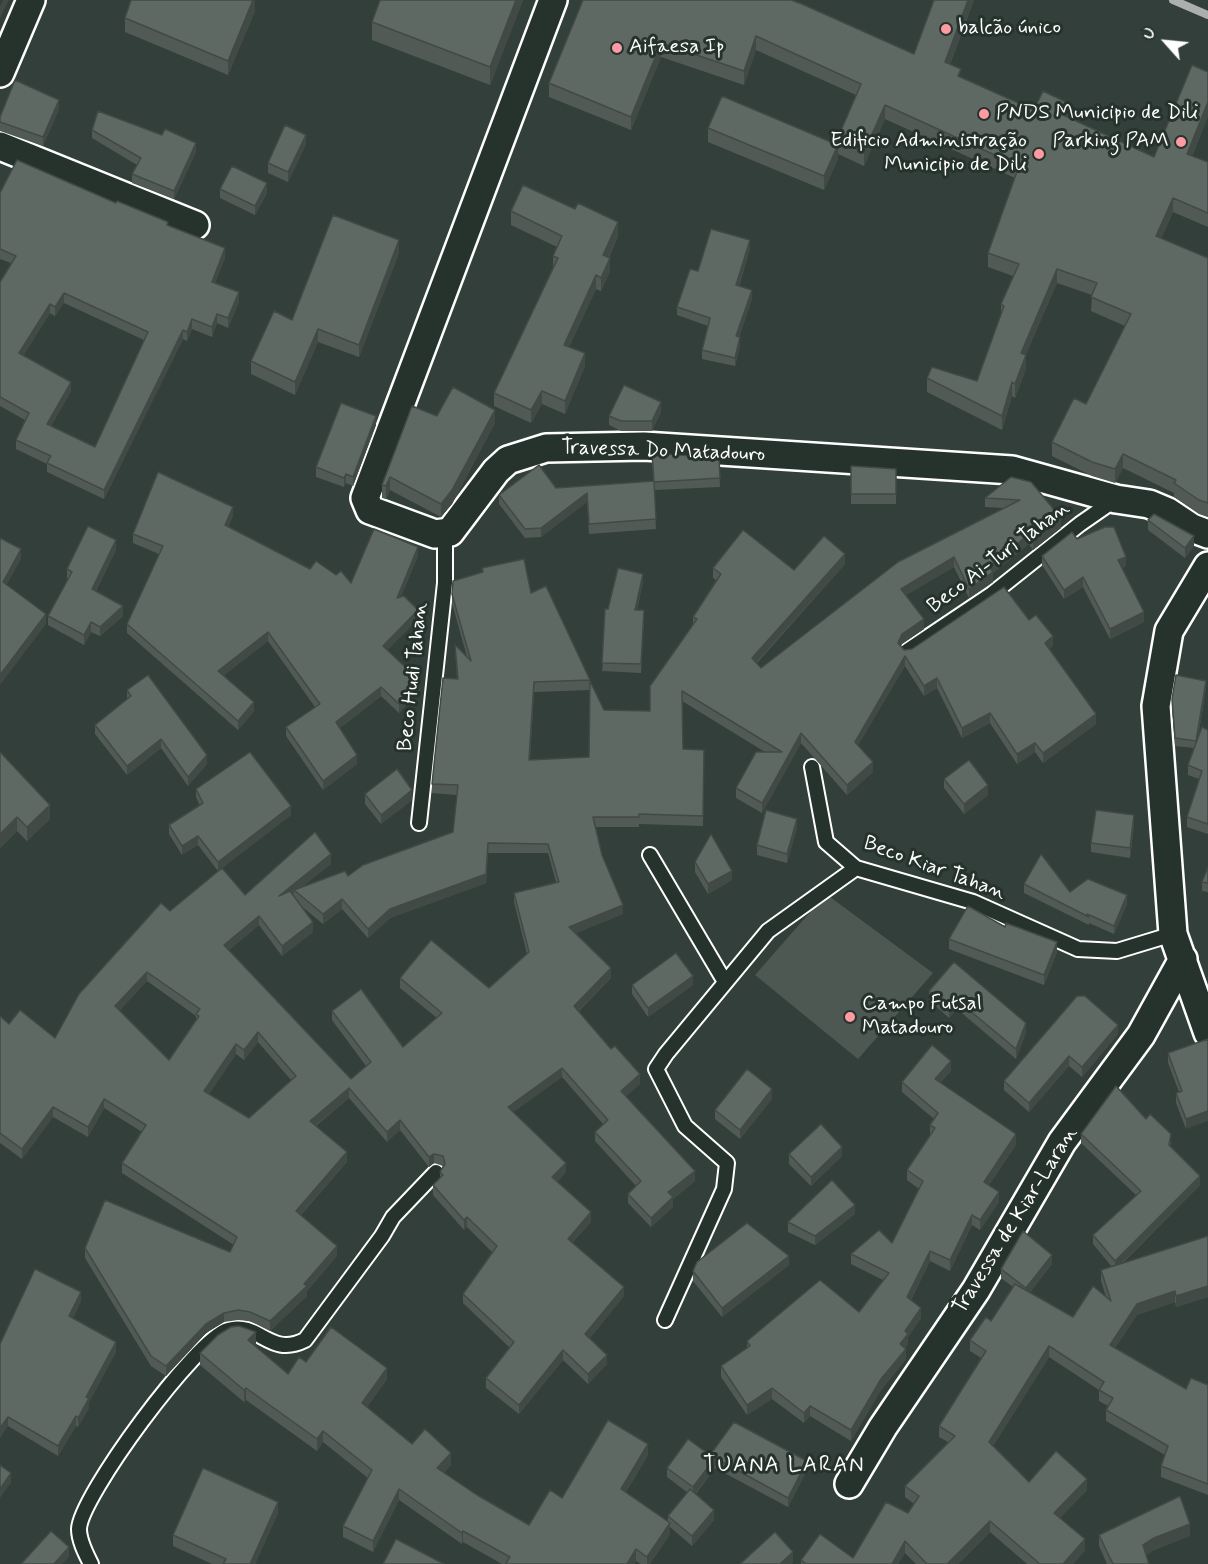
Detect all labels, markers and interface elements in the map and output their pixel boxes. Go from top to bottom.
north arrow [1136,12,1196,72]
place label: balcão único [958,16,1061,42]
marker: balcão único [939,22,953,36]
text: U [1138,24,1161,43]
place label: Aifaesa Ip [629,35,724,61]
marker: Aifaesa Ip [610,41,624,55]
place label: PNDS Municipio de Dili [996,101,1198,127]
marker: PNDS Municipio de Dili [977,107,991,121]
place label: Edificio Administração Municipio de Dili [830,129,1027,179]
place label: Parking PAM [1052,129,1169,155]
marker: Parking PAM [1174,135,1188,149]
marker: Edificio Administração Municipio de Dili [1032,147,1046,161]
street label: Travessa Do Matadouro [560,436,766,468]
street label: Beco Ai-Turi Tahan [923,496,1075,620]
street label: Beco Hudi Tahan [394,601,434,753]
street label: Beco Kiar Tahan [860,832,1008,906]
place label: Campo Futsal Matadouro [862,992,982,1042]
marker: Campo Futsal Matadouro [843,1010,857,1024]
street label: Travessa de Kiar-Laran [948,1123,1084,1319]
district label: TUANA LARAN [704,1453,864,1479]

